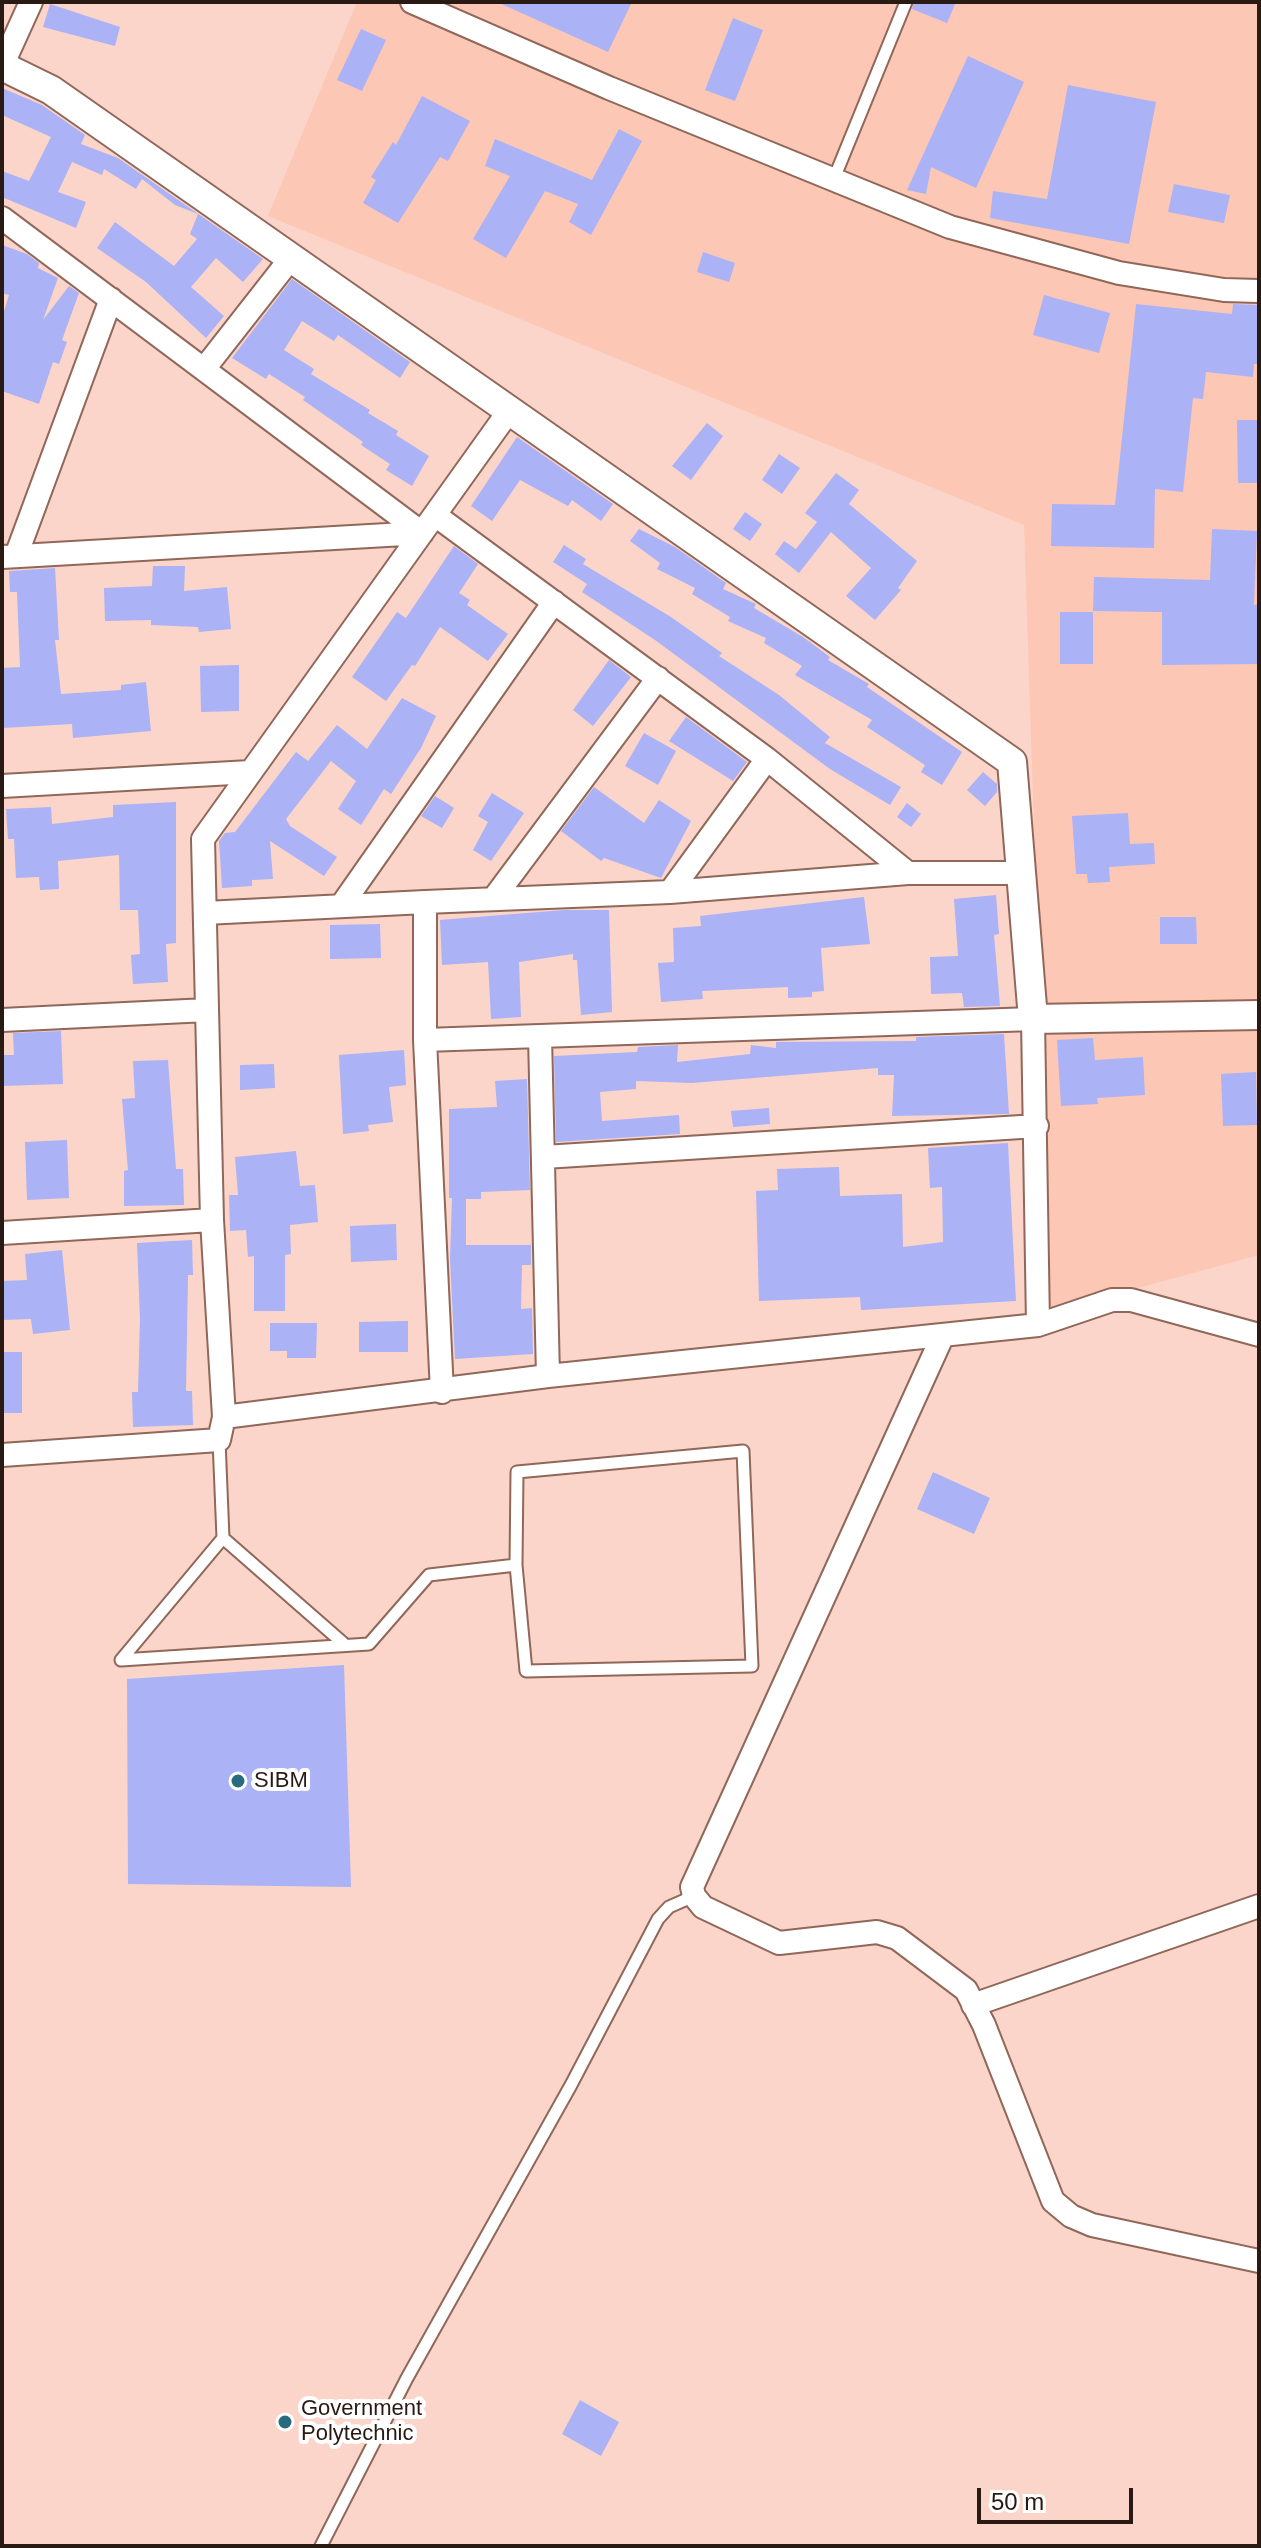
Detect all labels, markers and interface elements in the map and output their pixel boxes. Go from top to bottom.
place label: SIBM [254,1768,308,1794]
marker: SIBM [229,1772,247,1790]
place label: Government Polytechnic [301,2396,422,2448]
marker: Government Polytechnic [276,2413,294,2431]
scale bar [981,2472,1137,2522]
text: 50 m [991,2488,1044,2515]

